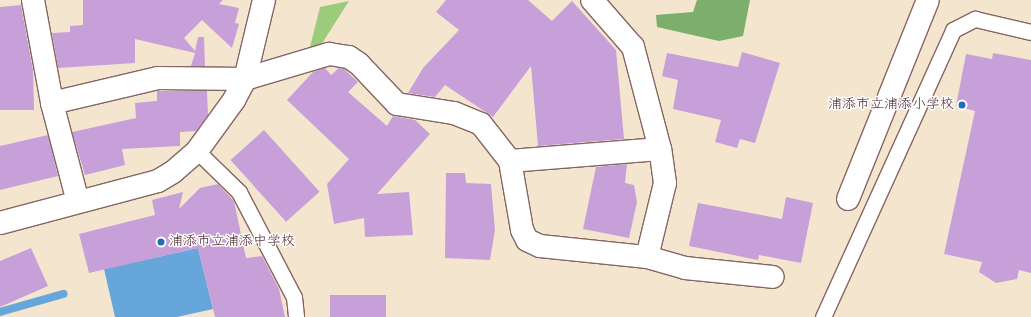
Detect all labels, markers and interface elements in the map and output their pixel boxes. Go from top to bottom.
place label: 浦添市立浦添小学校 [828,97,954,113]
marker: 浦添市立浦添小学校 [957,100,967,110]
place label: 浦添市立浦添中学校 [169,234,295,250]
marker: 浦添市立浦添中学校 [156,237,166,247]

